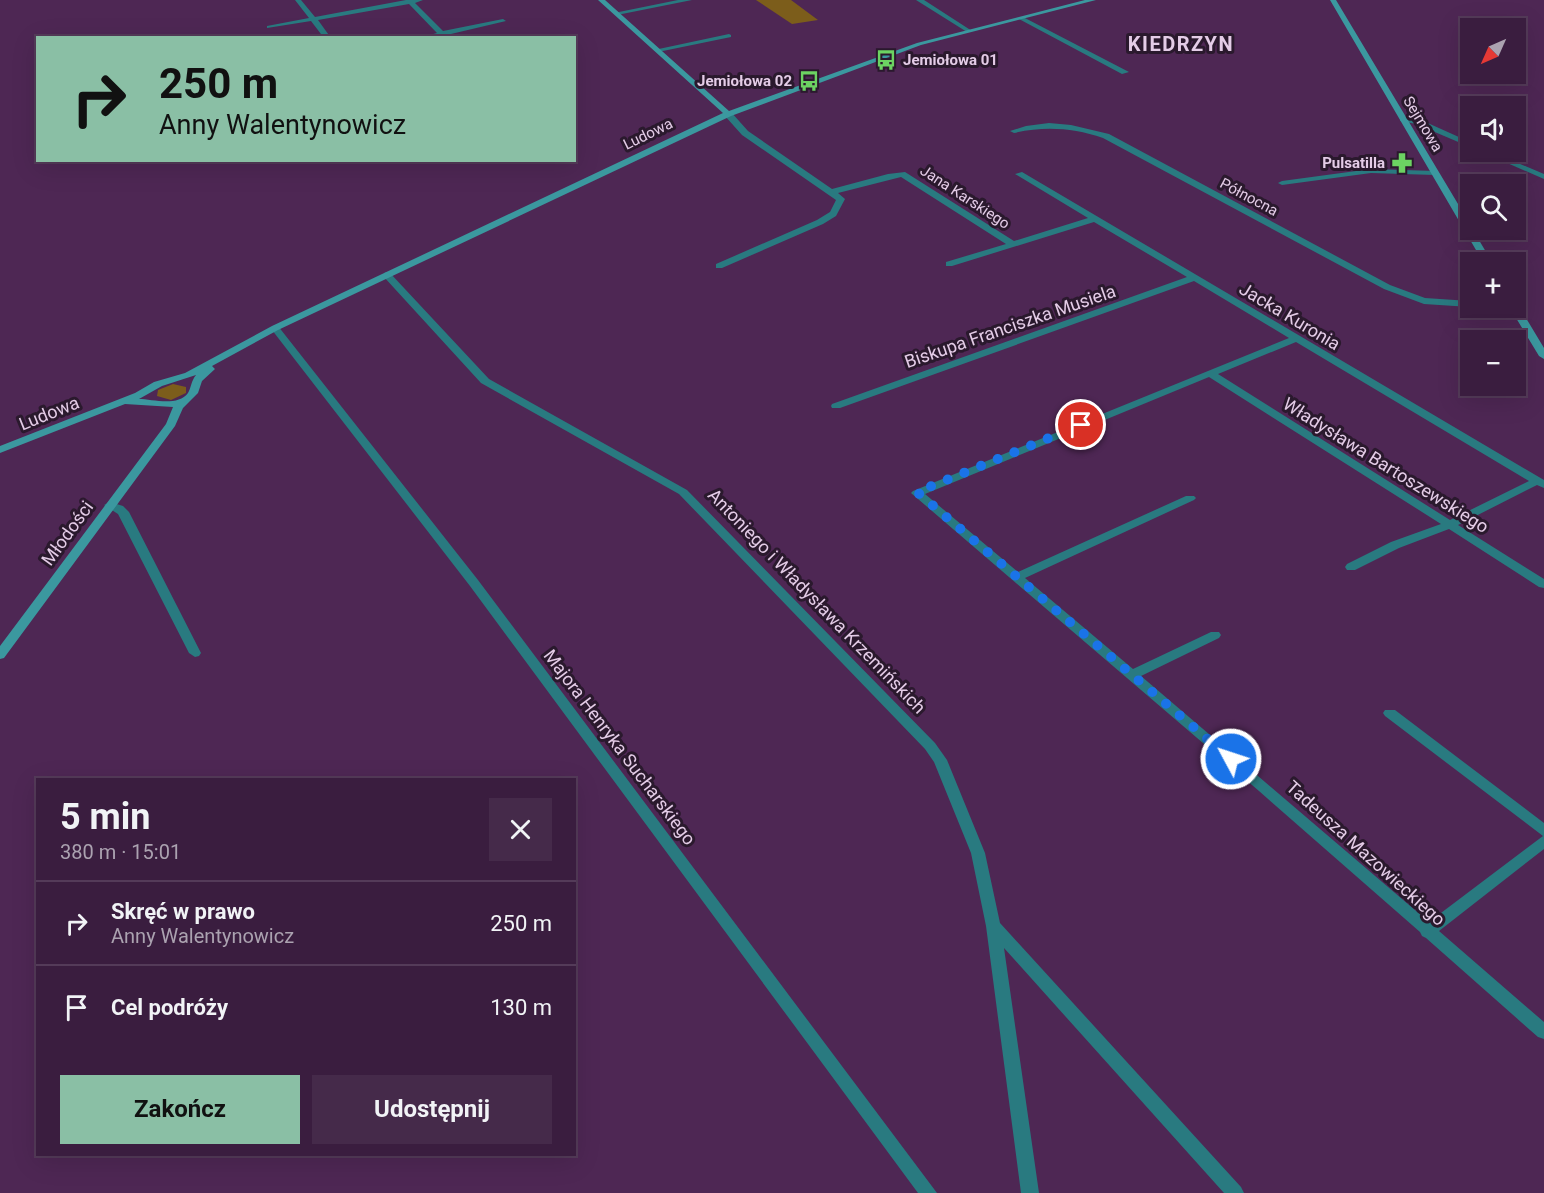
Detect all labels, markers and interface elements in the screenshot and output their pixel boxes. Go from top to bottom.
north arrow [1460,18,1526,84]
map controls [1460,18,1526,396]
district label: KIEDRZYN [1128,32,1234,56]
bus stop icon: Jemiołowa 01 [874,48,898,72]
place label: Jemiołowa 01 [903,51,998,69]
text: 250 m [159,59,278,108]
icon: right [60,60,138,138]
bus stop icon: Jemiołowa 02 [797,69,821,93]
place label: Jemiołowa 02 [697,72,792,90]
street label: Sejmowa [1399,93,1447,155]
button: sound [1460,96,1526,162]
text: Anny Walentynowicz [159,109,406,141]
street label: Ludowa [620,114,676,154]
pharmacy icon: Pulsatilla [1390,151,1414,175]
place label: Pulsatilla [1322,154,1385,172]
street label: Jana Karskiego [917,161,1013,233]
street label: Północna [1217,174,1281,220]
button: search [1460,174,1526,240]
button: + [1460,252,1526,318]
street label: Jacka Kuronia [1236,278,1344,354]
street label: Biskupa Franciszka Musiela [902,280,1118,372]
button: − [1460,330,1526,396]
street label: Ludowa [16,391,82,435]
street label: Władysława Bartoszewskiego [1279,393,1493,537]
pin [1055,399,1106,450]
icon: arrive [1064,408,1097,441]
street label: Antoniego i Władysława Krzemińskich [704,484,930,718]
street label: Młodości [37,497,97,569]
street label: Majora Henryka Sucharskiego [540,645,700,849]
position arrow [1199,727,1263,791]
street label: Tadeusza Mazowieckiego [1282,776,1450,930]
text: 5 min [60,796,151,838]
button: close [489,798,552,861]
text: 380 m · 15:01 [60,840,181,864]
text: Skręć w prawo [111,899,255,924]
icon: right [60,907,93,940]
text: 250 m [490,911,552,936]
text: Anny Walentynowicz [111,924,294,948]
icon: arrive [60,991,93,1024]
text: Cel podróży [111,995,228,1020]
text: 130 m [490,995,552,1020]
button: Zakończ [60,1075,300,1144]
button: Udostępnij [312,1075,552,1144]

